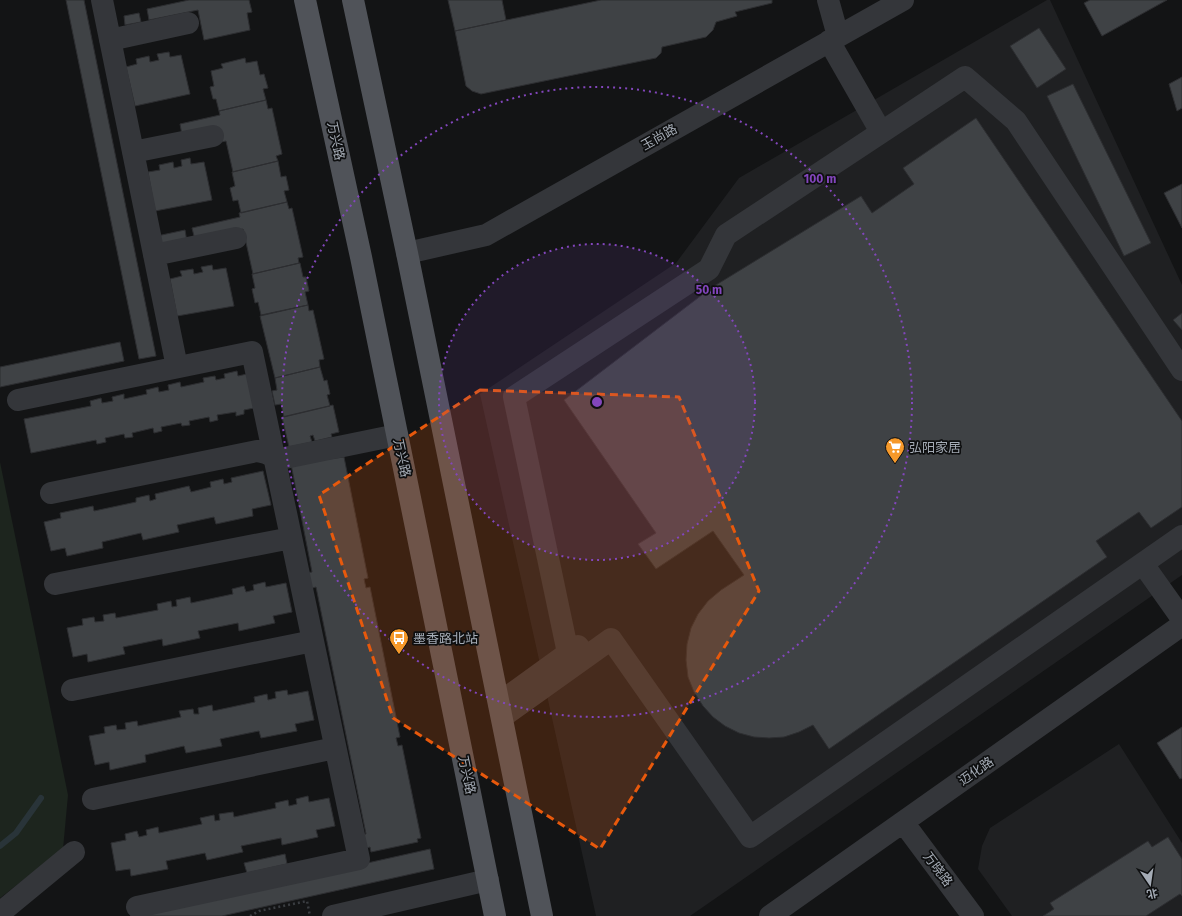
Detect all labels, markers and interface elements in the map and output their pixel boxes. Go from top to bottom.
street label: 万兴路 [325,120,347,162]
street label: 玉尚路 [638,121,680,153]
text: 100 m [804,172,836,186]
text: 50 m [696,283,722,297]
centre of rings [590,395,604,409]
supermarket icon: 弘阳家居 [884,436,906,464]
street label: 万兴路 [391,437,413,479]
place label: 弘阳家居 [909,440,961,455]
bus stop icon: 墨香路北站 [388,627,410,655]
place label: 墨香路北站 [413,631,478,646]
street label: 万兴路 [456,754,478,796]
street label: 迈化路 [956,754,996,788]
street label: 万晓路 [920,849,956,889]
north arrow [1130,864,1170,904]
text: 北 [1145,886,1159,901]

